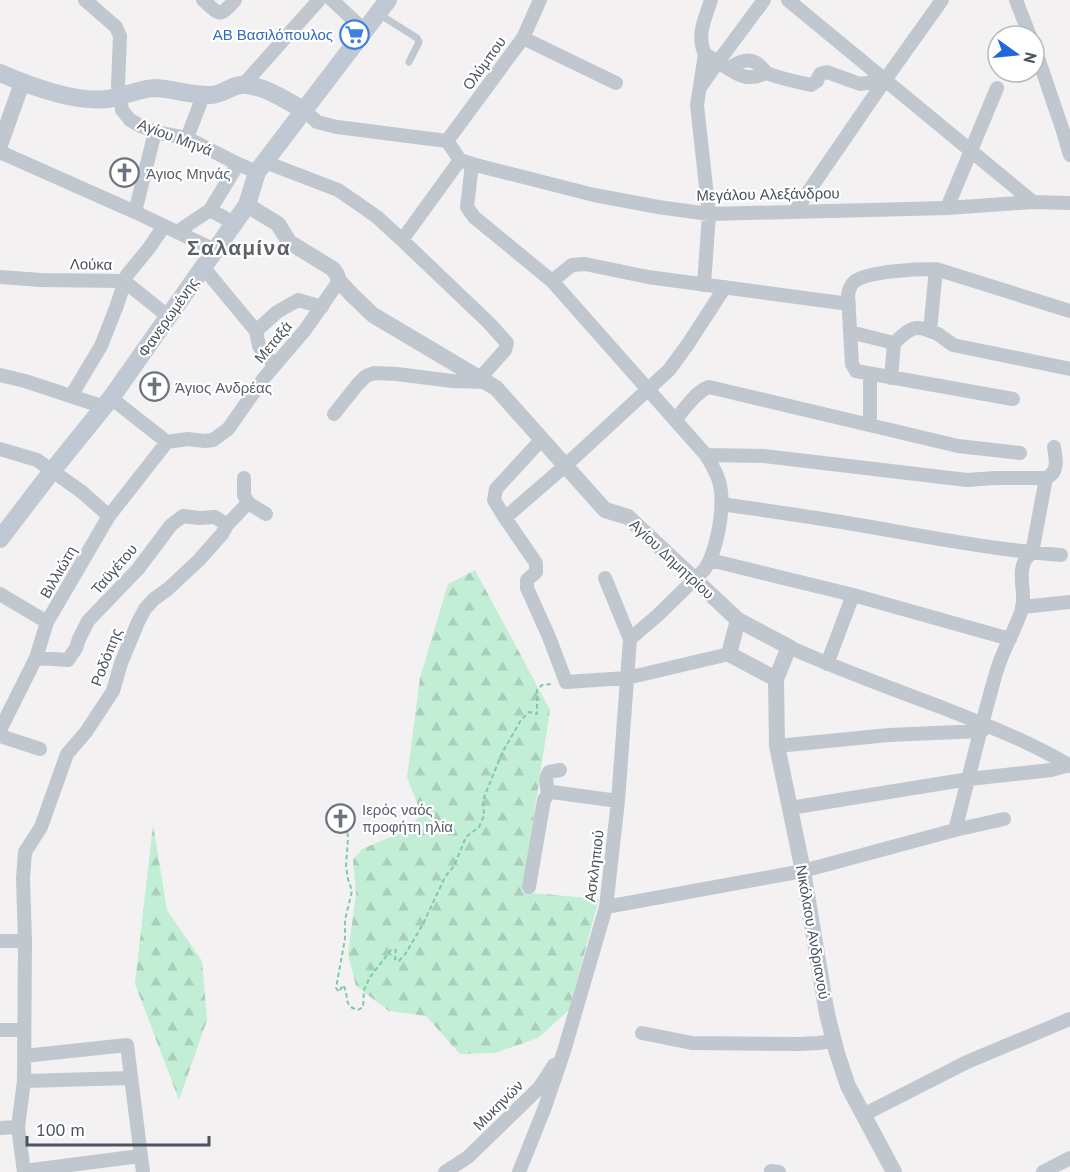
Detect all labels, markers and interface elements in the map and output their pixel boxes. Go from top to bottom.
supermarket icon: ΑΒ Βασιλόπουλος [338,18,370,50]
north arrow [986,24,1046,84]
place label: ΑΒ Βασιλόπουλος [213,25,333,44]
street label: Ολύμπου [458,32,510,94]
text: N [1019,50,1042,66]
street label: Αγίου Μηνά [135,114,215,160]
church icon: Άγιος Μηνάς [109,157,141,189]
place label: Άγιος Μηνάς [146,164,230,183]
street label: Μεγάλου Αλεξάνδρου [696,183,840,205]
district label: Σαλαμίνα [187,234,291,261]
street label: Λούκα [70,254,113,274]
street label: Φανερωμένης [134,273,202,361]
street label: Μεταξά [250,317,296,367]
church icon: Άγιος Ανδρέας [138,371,170,403]
place label: Άγιος Ανδρέας [175,378,272,397]
street label: Αγίου Δημητρίου [626,515,718,603]
street label: Ταϋγέτου [87,540,141,598]
street label: Βιλλιώτη [35,542,81,602]
street label: Ροδόπης [86,625,126,689]
place label: Ιερός ναός προφήτη ηλία [362,800,453,836]
church icon: Ιερός ναός προφήτη ηλία [325,802,357,834]
street label: Ασκληπιού [580,829,608,903]
street label: Νικόλαου Ανδριανού [792,863,834,1001]
street label: Μυκηνών [469,1076,527,1134]
scale bar [27,1109,208,1147]
text: 100 m [36,1118,85,1141]

